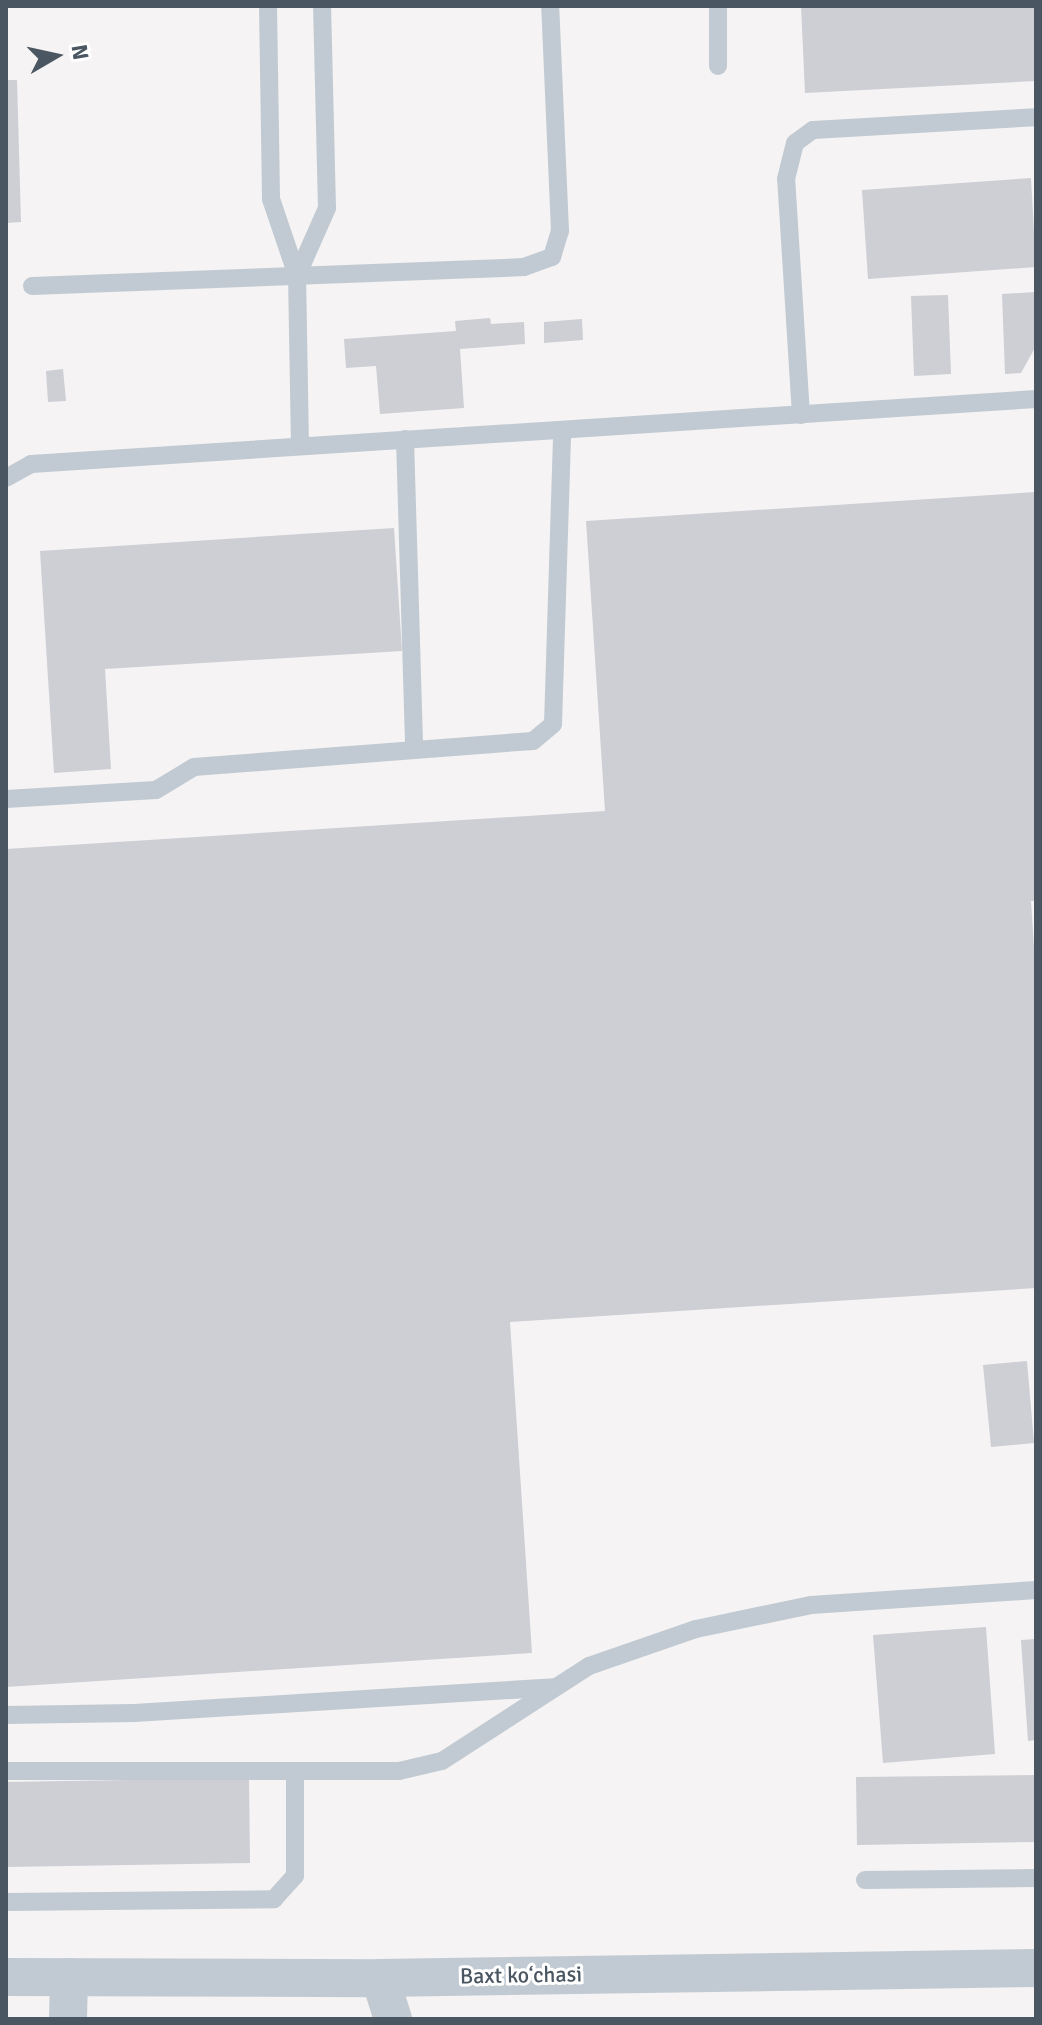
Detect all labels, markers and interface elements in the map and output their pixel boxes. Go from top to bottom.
north arrow [16,16,96,96]
text: N [66,42,95,62]
street label: Baxt koʻchasi [460,1961,582,1989]

